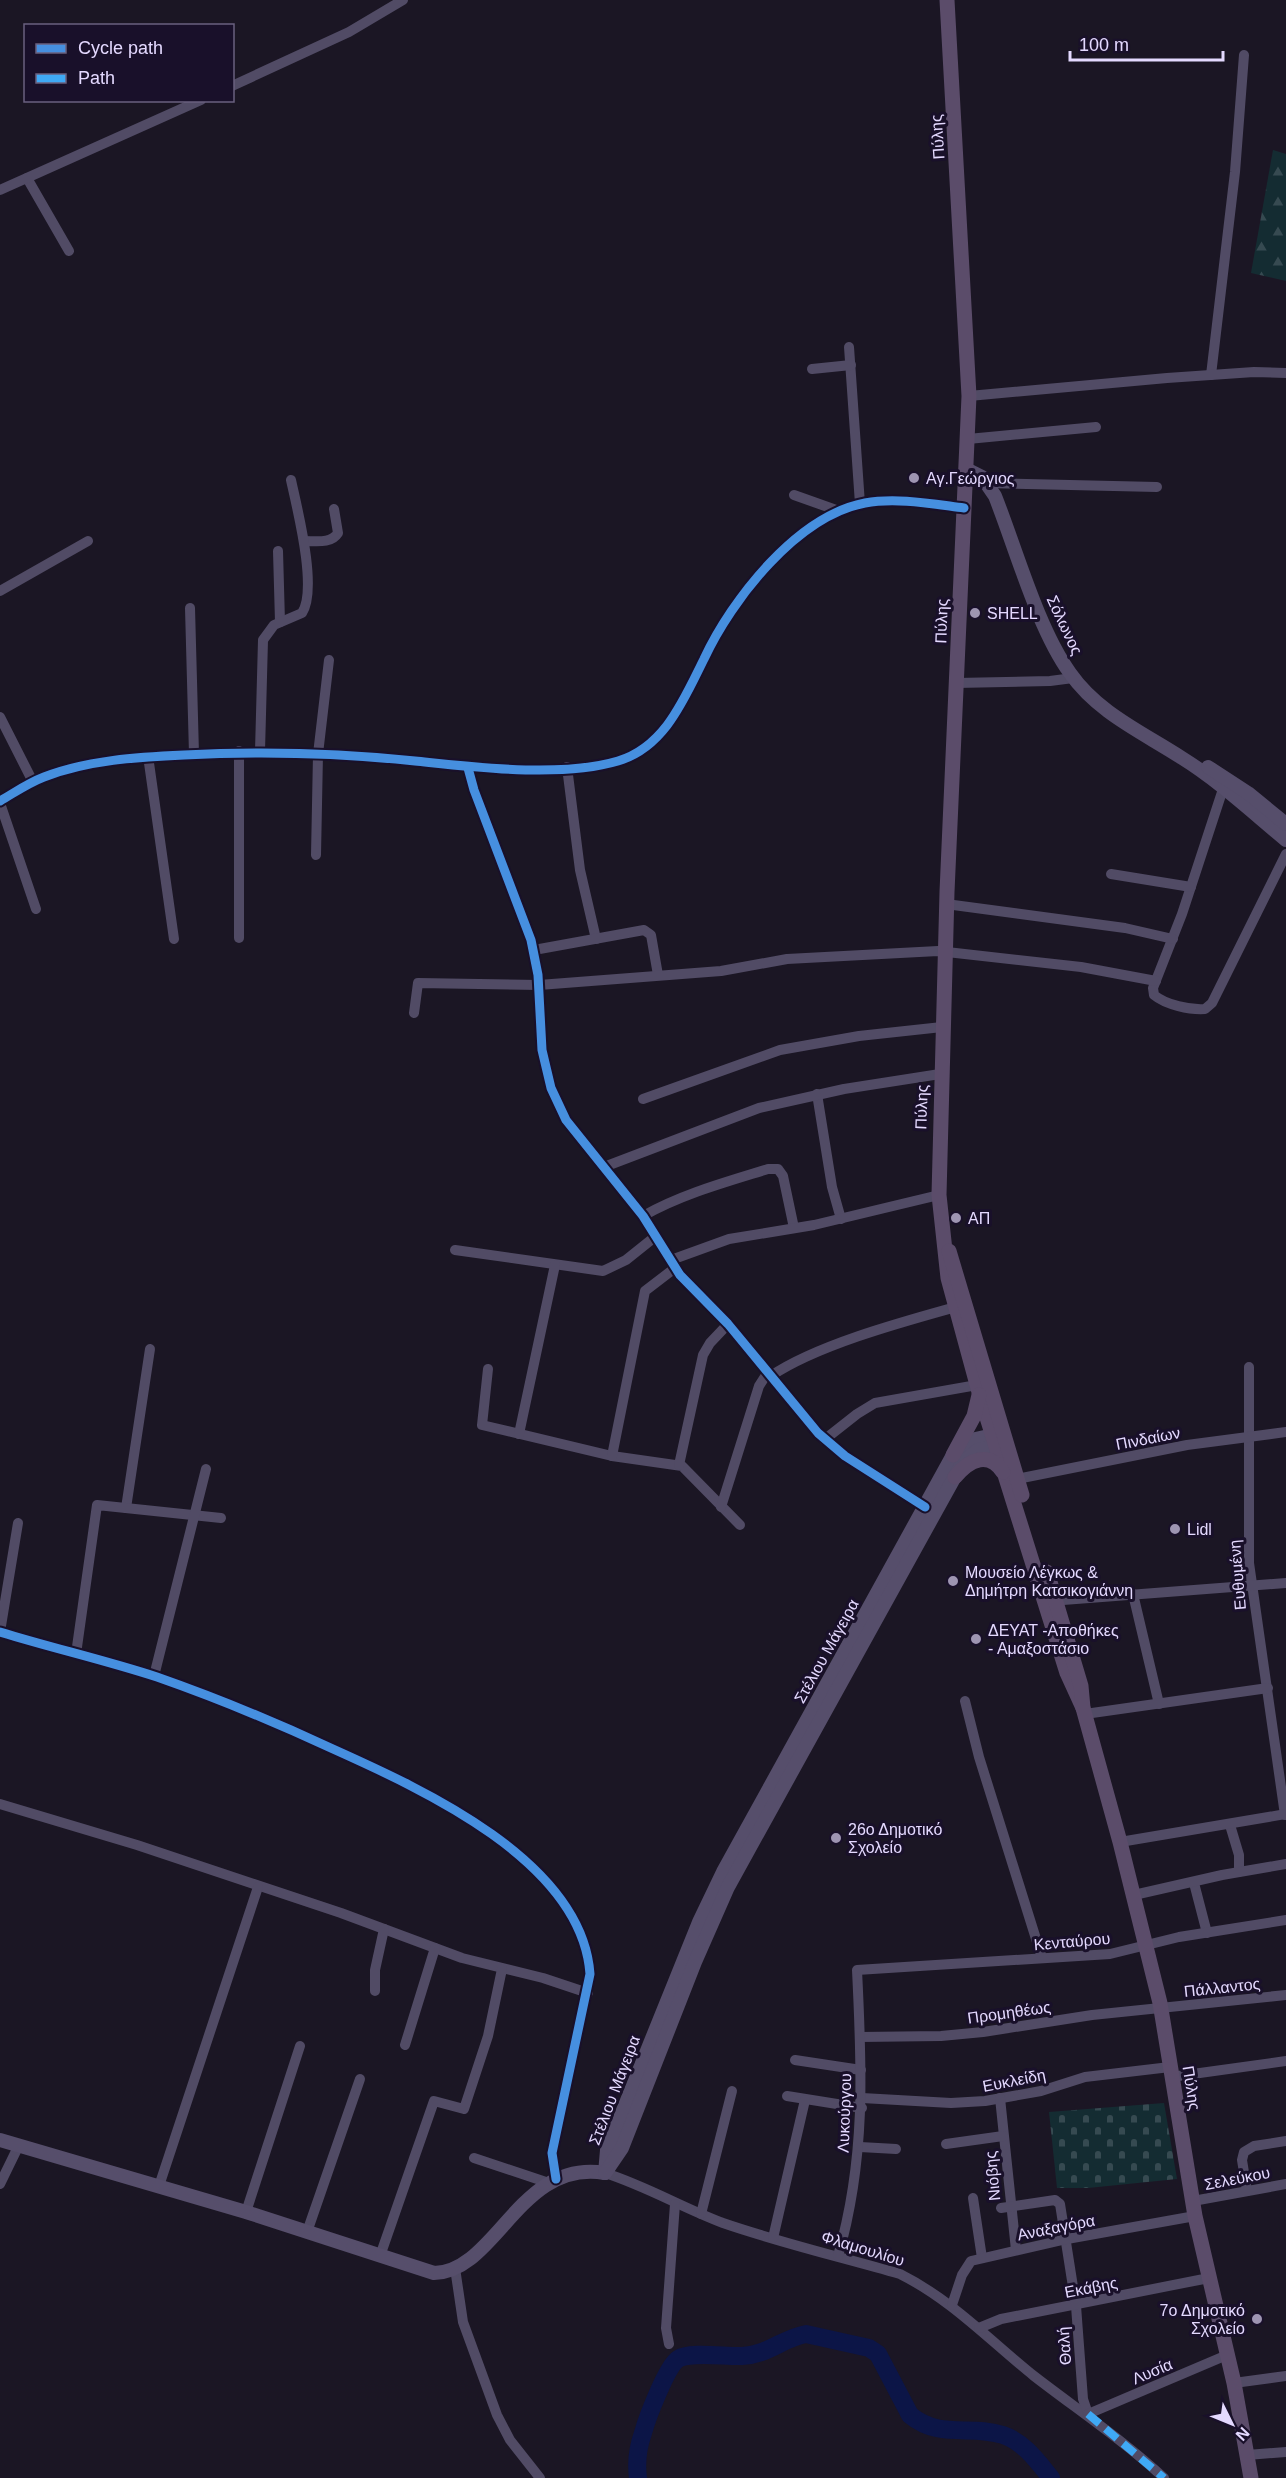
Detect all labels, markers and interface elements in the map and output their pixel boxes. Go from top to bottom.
legend [24,24,234,102]
scale bar [1070,24,1223,62]
text: 100 m [1079,35,1129,55]
text: Cycle path [78,38,163,58]
text: Path [78,68,115,88]
street label: Πύλης [927,114,948,160]
place label: Αγ.Γεώργιος [926,470,1015,487]
marker: Αγ.Γεώργιος [907,471,921,485]
street label: Σόλωνος [1043,593,1086,658]
street label: Πύλης [932,598,951,644]
place label: SHELL [987,605,1038,622]
marker: SHELL [968,606,982,620]
street label: Πύλης [912,1084,931,1130]
place label: ΑΠ [968,1210,990,1227]
marker: ΑΠ [949,1211,963,1225]
street label: Πινδαίων [1114,1424,1182,1453]
place label: Lidl [1187,1521,1212,1538]
marker: Lidl [1168,1522,1182,1536]
street label: Ευθυμένη [1226,1539,1249,1611]
place label: Μουσείο Λέγκως & Δημήτρη Κατσικογιάννη [965,1564,1133,1599]
marker: Μουσείο Λέγκως & Δημήτρη Κατσικογιάννη [946,1574,960,1588]
street label: Στέλιου Μάγειρα [791,1596,862,1706]
place label: ΔΕΥΑΤ -Αποθήκες - Αμαξοστάσιο [988,1622,1119,1658]
marker: ΔΕΥΑΤ -Αποθήκες - Αμαξοστάσιο [969,1632,983,1646]
place label: 26ο Δημοτικό Σχολείο [848,1821,942,1856]
marker: 26ο Δημοτικό Σχολείο [829,1831,843,1845]
street label: Κενταύρου [1033,1930,1111,1953]
street label: Πάλλαντος [1183,1975,1261,2000]
street label: Προμηθέως [966,1998,1052,2027]
street label: Στέλιου Μάγειρα [586,2033,643,2147]
street label: Πύλης [1180,2065,1203,2112]
street label: Ευκλείδη [981,2066,1047,2095]
street label: Λυκούργου [835,2073,854,2153]
street label: Νιόβης [982,2150,1003,2202]
street label: Σελεύκου [1203,2164,1271,2193]
street label: Αναξαγόρα [1016,2212,1097,2244]
street label: Φλαμουλίου [819,2228,906,2269]
street label: Εκάβης [1063,2274,1119,2301]
place label: 7ο Δημοτικό Σχολείο [1160,2302,1245,2337]
marker: 7ο Δημοτικό Σχολείο [1250,2312,1264,2326]
street label: Θαλή [1055,2326,1074,2366]
street label: Λυσία [1129,2355,1175,2388]
north arrow [1202,2394,1262,2454]
text: N [1232,2424,1253,2444]

